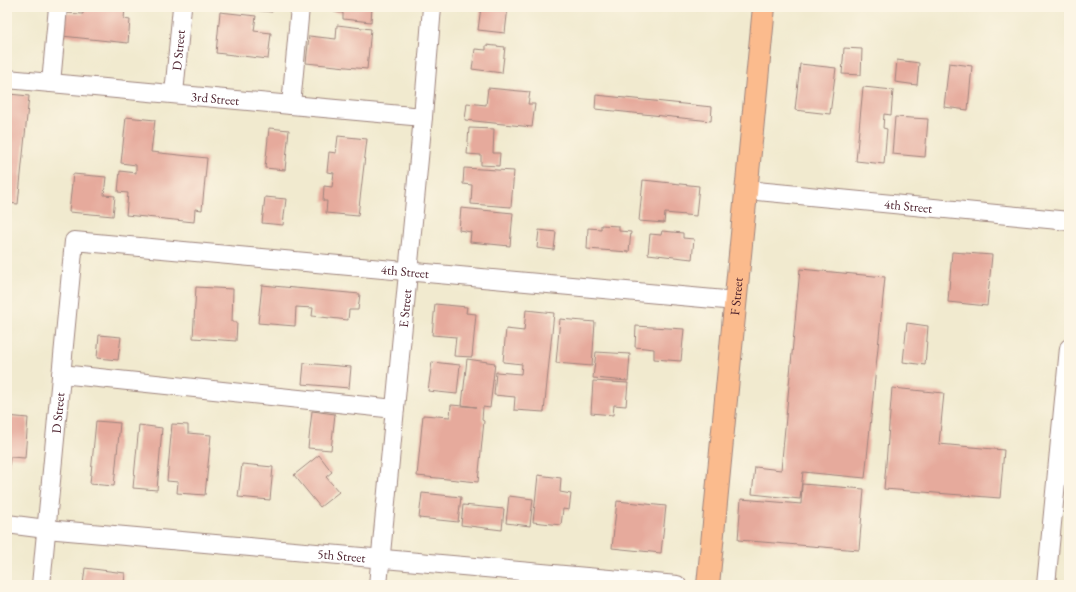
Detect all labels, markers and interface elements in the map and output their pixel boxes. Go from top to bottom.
street label: D Street [168,29,189,71]
street label: 3rd Street [190,88,240,109]
street label: 4th Street [883,195,933,217]
street label: 4th Street [380,261,430,282]
street label: F Street [726,277,747,316]
street label: E Street [395,288,415,328]
street label: D Street [48,392,68,434]
street label: 5th Street [317,545,366,566]

